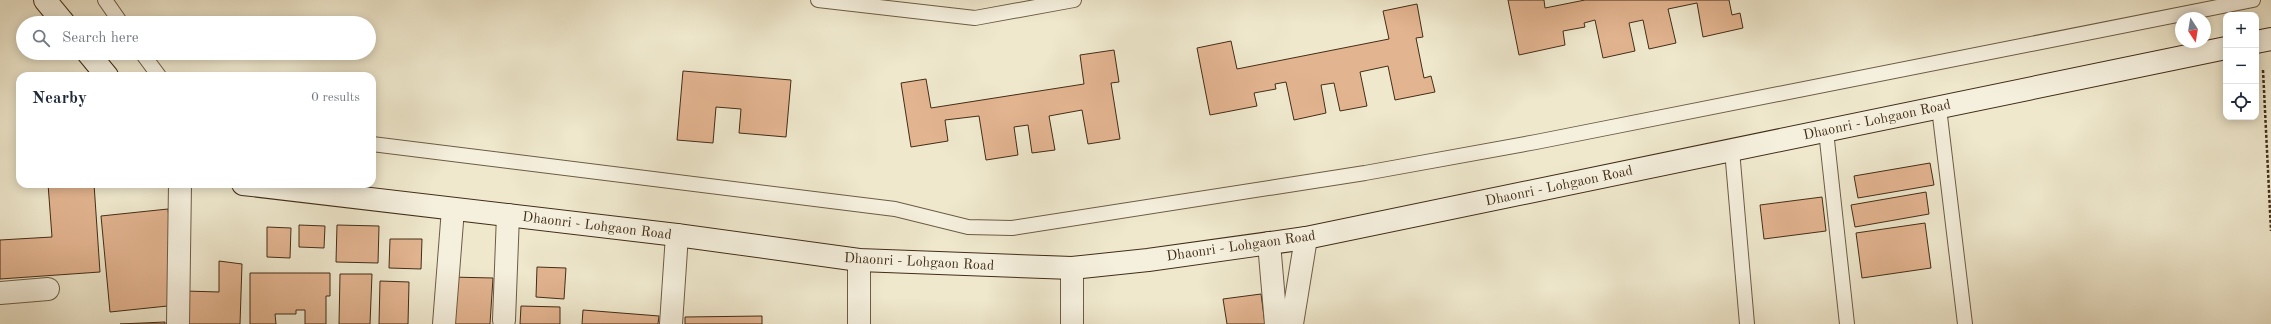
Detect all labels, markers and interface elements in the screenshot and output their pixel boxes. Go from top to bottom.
north arrow [2175,12,2211,48]
map controls [2223,12,2259,120]
button: + [2223,12,2259,48]
search box [16,16,376,60]
icon: search [30,27,52,49]
text: Search here [62,31,139,46]
button: − [2223,48,2259,84]
button: locate [2223,84,2259,120]
text: Nearby [32,90,87,107]
text: 0 results [311,91,360,104]
street label: Dhaonri - Lohgaon Road [1802,98,1952,142]
street label: Dhaonri - Lohgaon Road [1484,164,1634,208]
street label: Dhaonri - Lohgaon Road [521,210,673,242]
street label: Dhaonri - Lohgaon Road [1165,229,1317,263]
street label: Dhaonri - Lohgaon Road [843,251,995,273]

